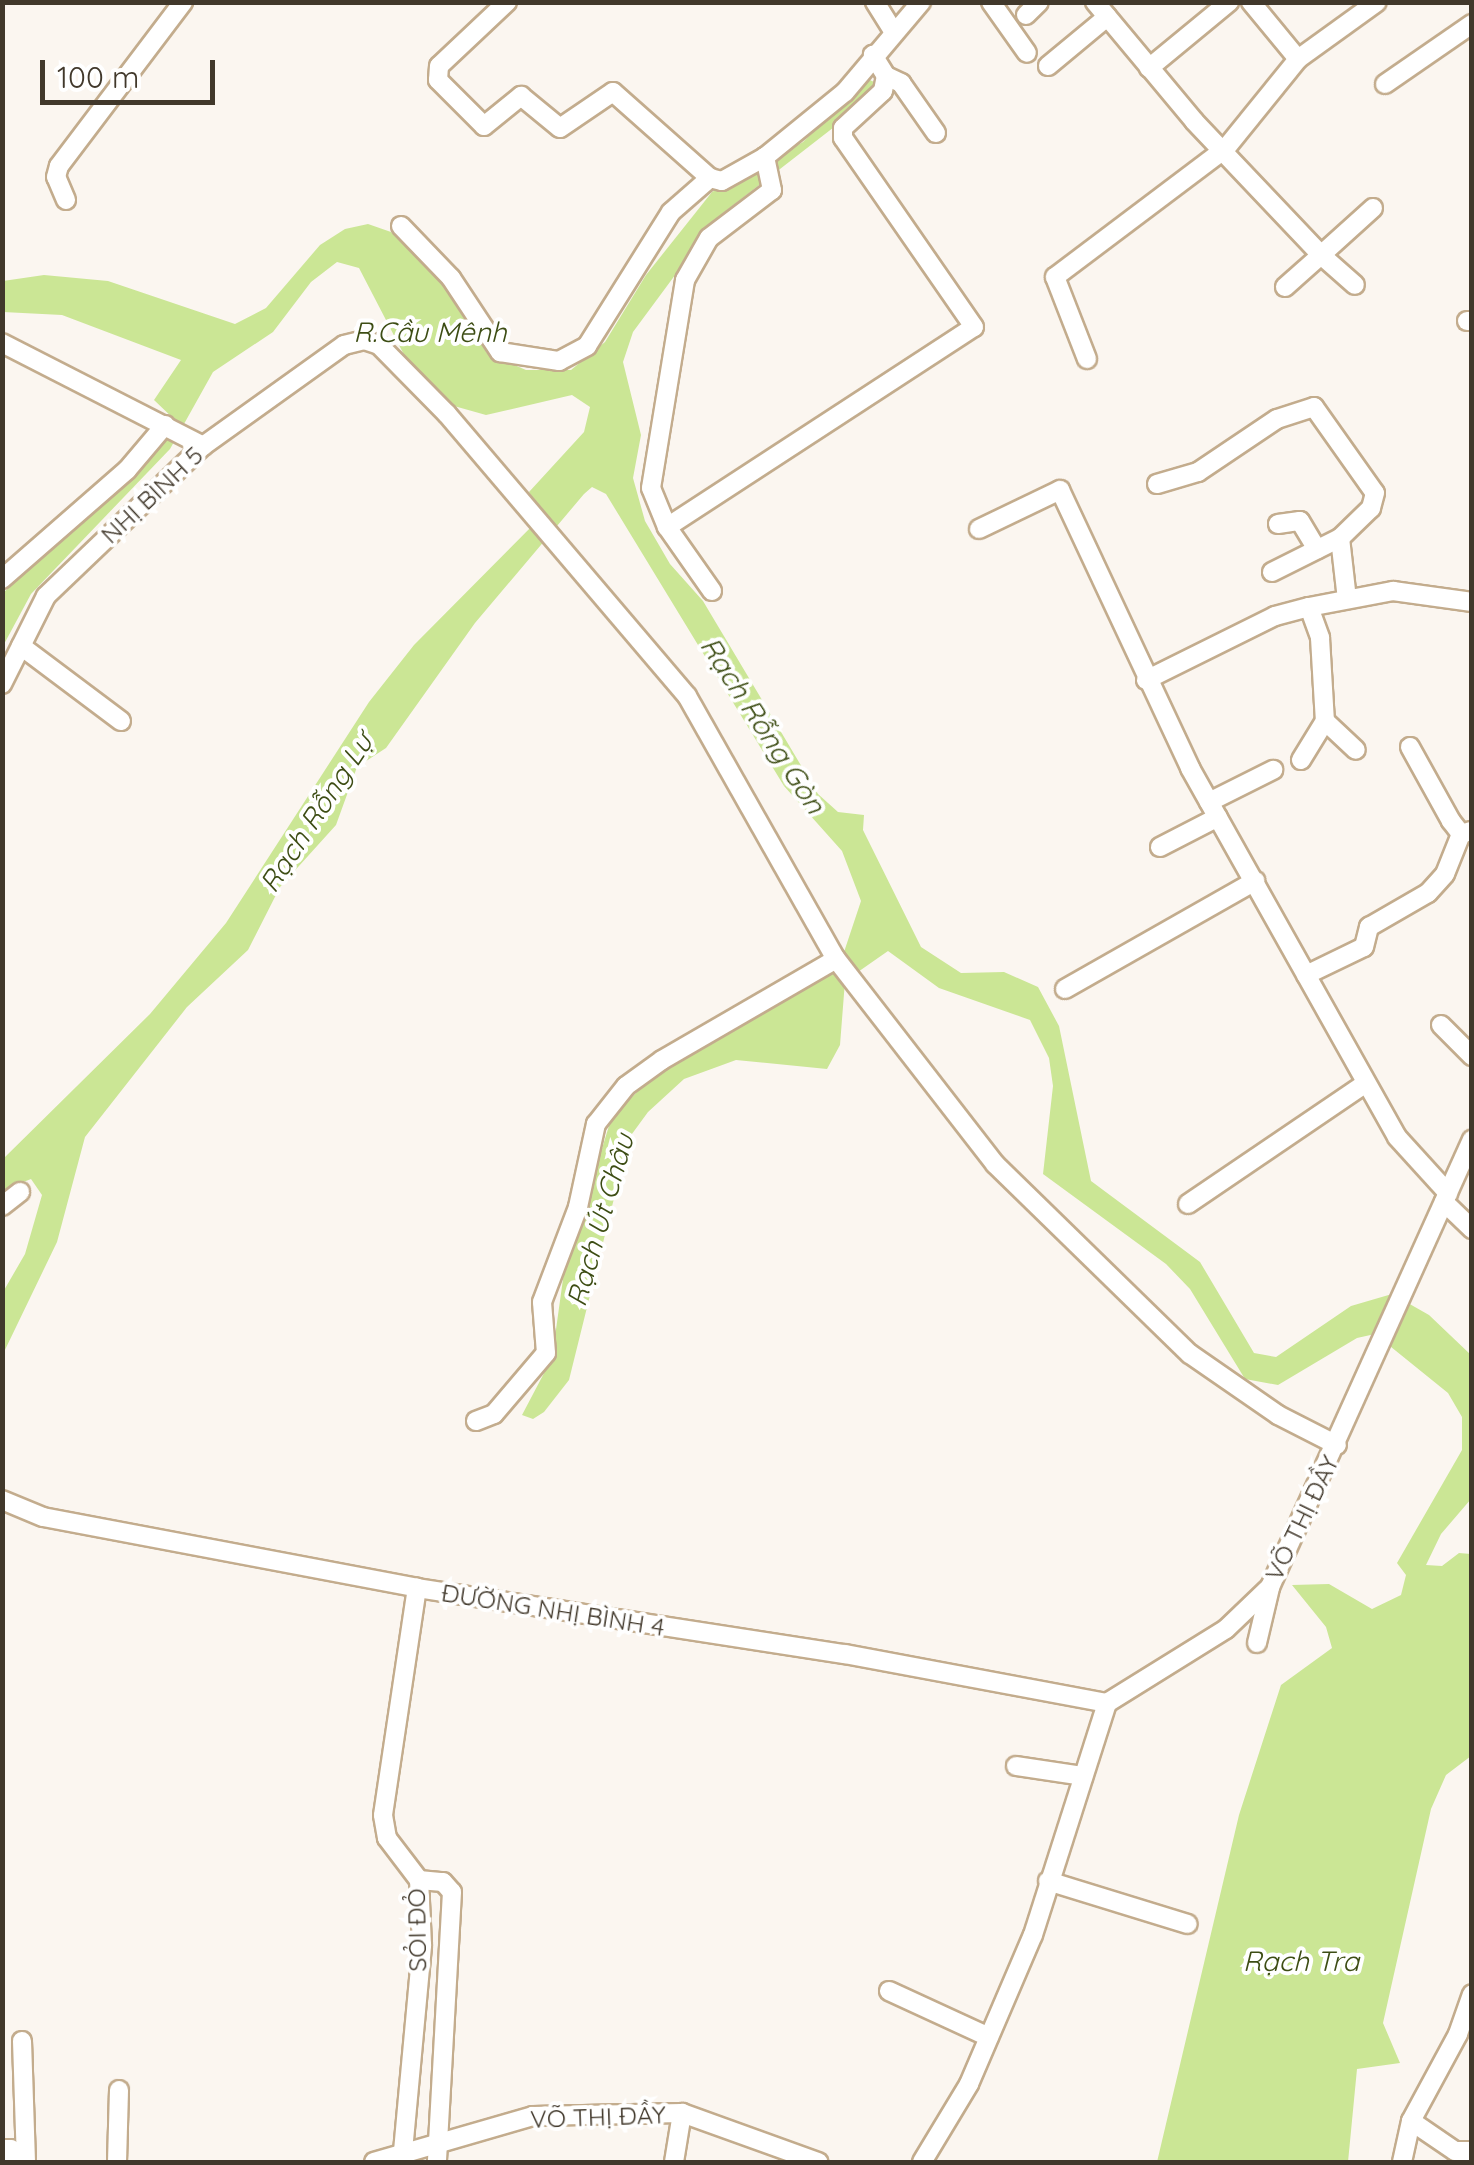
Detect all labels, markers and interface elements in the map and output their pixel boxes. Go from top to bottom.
scale bar [45,40,220,102]
text: 100 m [57,58,139,96]
water label: R.Cầu Mênh [353,315,507,349]
street label: NHỊ BÌNH 5 [95,440,209,550]
water label: Rạch Rỗng Gòn [694,631,832,819]
water label: Rạch Rỗng Lự [252,728,380,898]
water label: Rạch Út Châu [559,1130,641,1310]
street label: VÕ THỊ ĐẦY [1259,1450,1345,1586]
street label: ĐƯỜNG NHỊ BÌNH 4 [439,1578,667,1642]
street label: SỎI ĐỎ [401,1888,433,1972]
water label: Rạch Tra [1243,1944,1359,1978]
street label: VÕ THỊ ĐẦY [530,2100,666,2134]

